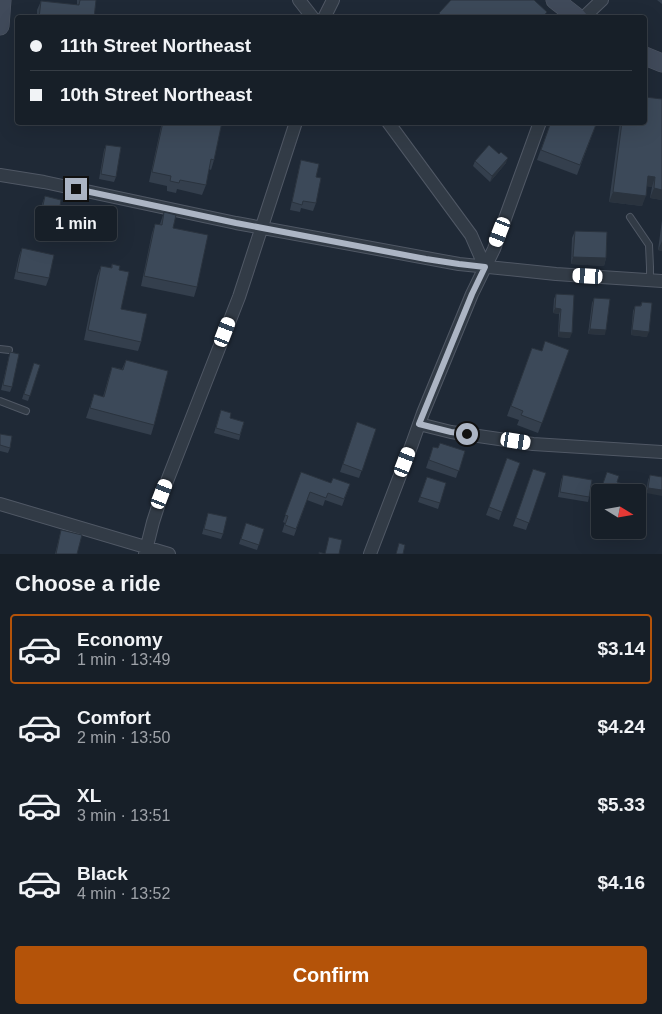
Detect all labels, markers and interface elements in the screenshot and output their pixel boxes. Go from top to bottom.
text: 11th Street Northeast [60,35,251,56]
text: 10th Street Northeast [60,84,252,105]
route end [65,178,87,200]
callout: 1 min [35,206,117,242]
text: 1 min [55,215,97,232]
car [487,215,512,249]
car [572,268,603,284]
car [212,315,237,349]
route start [456,423,478,445]
car [500,431,531,451]
car [392,445,417,479]
car [149,477,174,511]
north arrow [591,484,646,539]
map controls [591,484,646,539]
text: Choose a ride [15,571,160,596]
icon: car [17,627,62,672]
text: Economy [77,629,163,650]
text: $3.14 [597,638,645,659]
text: 1 min · 13:49 [77,651,170,668]
icon: car [17,705,62,750]
text: Comfort [77,707,151,728]
text: $4.24 [597,716,645,737]
text: 2 min · 13:50 [77,729,170,746]
icon: car [17,783,62,828]
text: XL [77,785,101,806]
text: $5.33 [597,794,645,815]
text: 3 min · 13:51 [77,807,170,824]
icon: car [17,861,62,906]
text: Black [77,863,128,884]
text: $4.16 [597,872,645,893]
text: 4 min · 13:52 [77,885,170,902]
button: Confirm [15,946,647,1004]

